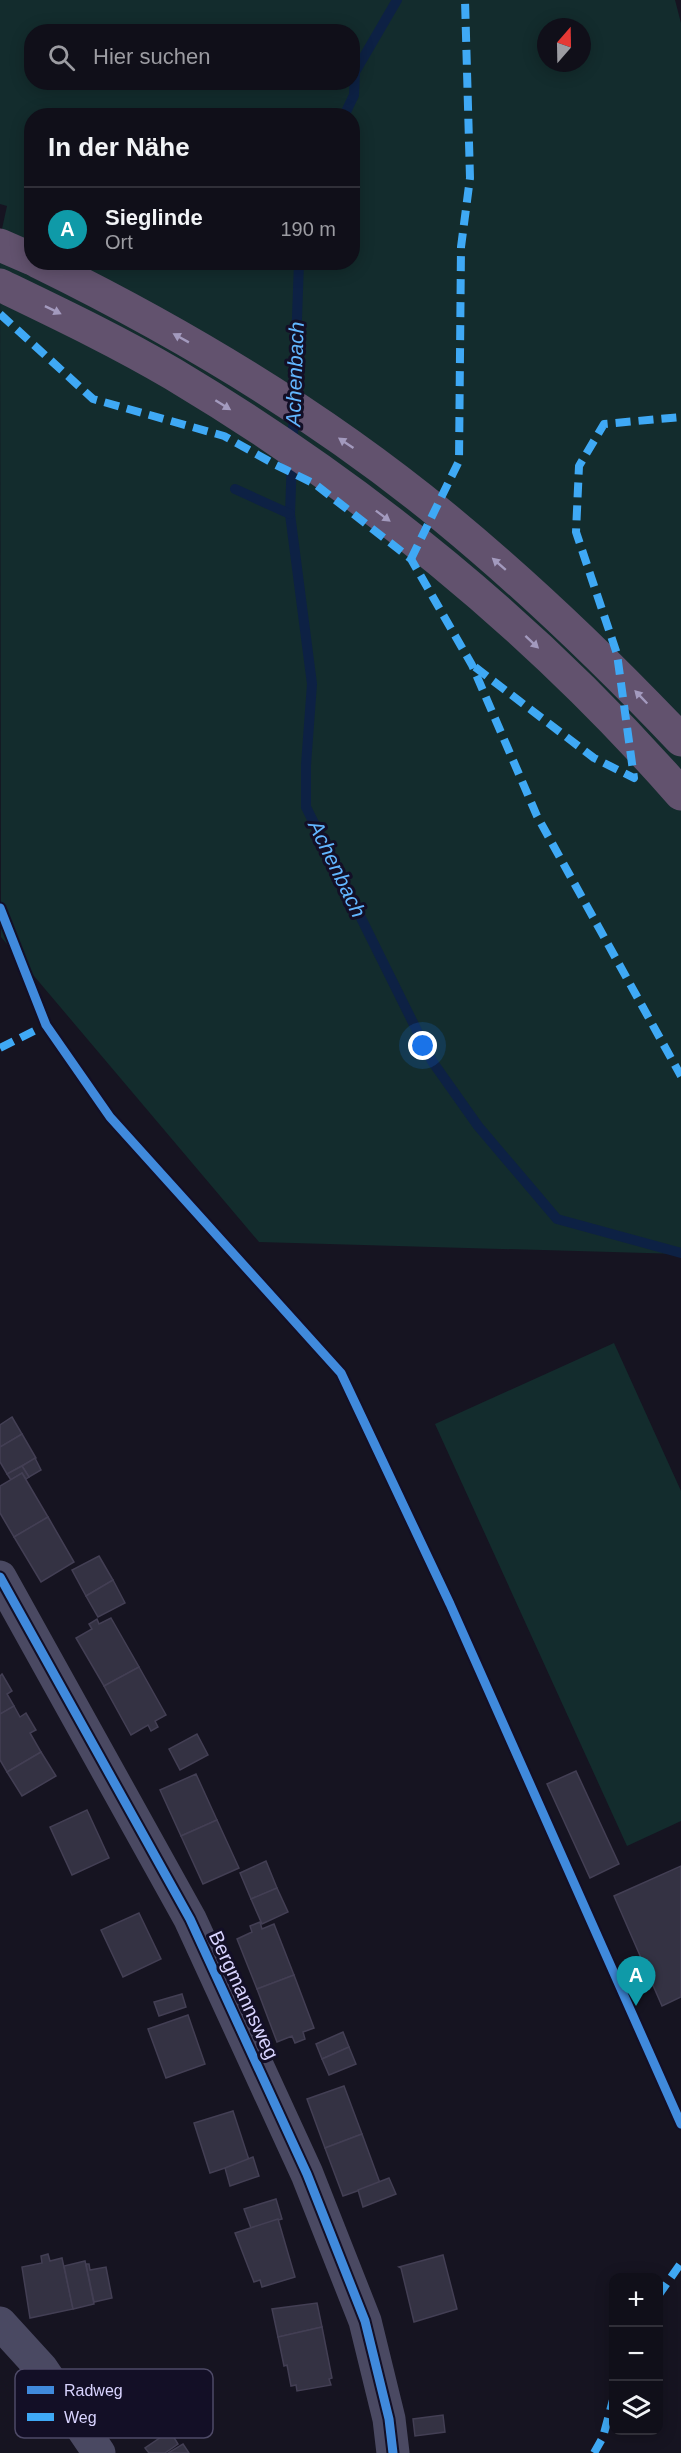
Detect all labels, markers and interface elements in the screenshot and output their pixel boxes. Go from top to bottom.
north arrow [537,18,591,72]
search box [24,24,360,90]
icon: search [45,41,78,74]
text: Hier suchen [93,44,210,69]
text: In der Nähe [48,132,190,162]
text: Sieglinde [105,205,203,230]
text: A [60,218,75,240]
text: 190 m [280,218,336,240]
text: Ort [105,231,133,253]
one-way arrow [44,306,61,315]
water label: Achenbach [281,321,308,429]
one-way arrow [173,333,190,343]
one-way arrow [215,400,231,411]
one-way arrow [338,437,354,449]
one-way arrow [375,510,391,522]
one-way arrow [492,558,507,571]
one-way arrow [524,635,539,649]
one-way arrow [634,691,648,705]
water label: Achenbach [303,815,371,921]
your location [408,1031,437,1060]
street label: Bergmannsweg [205,1927,283,2063]
pin: A [616,1956,656,2006]
map controls [609,2273,663,2435]
button: + [609,2273,663,2327]
button: − [609,2327,663,2381]
legend [15,2369,213,2438]
button: layers [609,2381,663,2435]
text: Radweg [64,2382,123,2399]
text: Weg [64,2409,97,2426]

